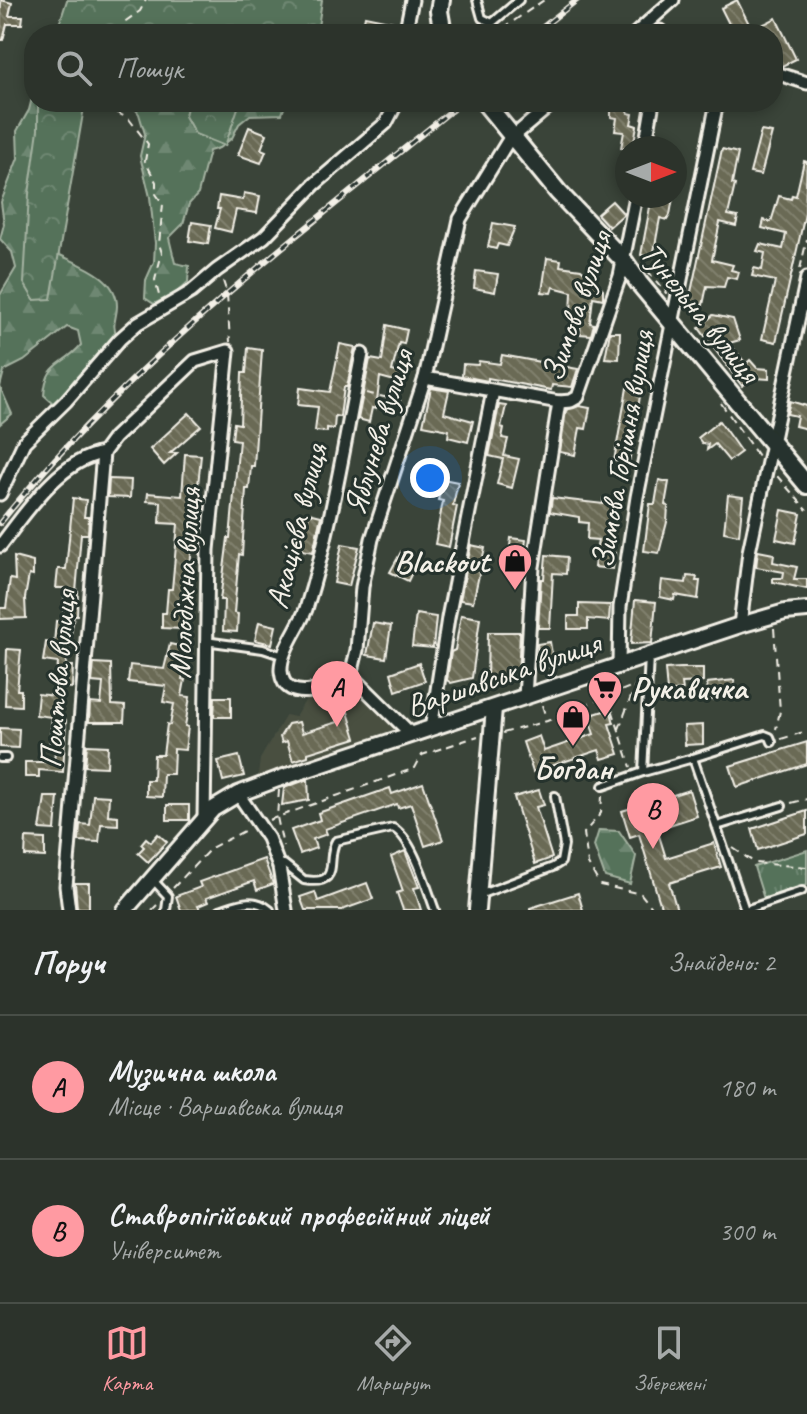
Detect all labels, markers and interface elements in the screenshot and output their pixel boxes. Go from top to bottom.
search box [24,24,783,112]
icon: search [52,46,96,90]
text: Пошук [116,49,183,87]
north arrow [615,136,687,208]
street label: Зимова вулиця [532,224,622,386]
street label: Тунельна вулиця [631,234,771,393]
street label: Зимова Горішня вулиця [581,326,664,571]
street label: Яблунева вулиця [334,343,424,520]
street label: Акацієва вулиця [256,438,337,613]
your location [410,458,450,498]
street label: Молодіжна вулиця [159,485,210,680]
place label: Blackout [394,541,492,582]
shop icon: Blackout [496,542,534,592]
street label: Поштова вулиця [29,587,86,770]
street label: Варшавська вулиця [401,621,607,727]
pin: A [311,661,363,727]
place label: Рукавичка [631,668,749,709]
supermarket icon: Рукавичка [586,669,624,719]
shop icon: Богдан [554,698,592,748]
place label: Богдан [534,748,615,789]
pin: B [627,783,679,849]
text: Поруч [32,941,105,984]
text: Знайдено: 2 [668,946,775,979]
text: Музична школа [108,1052,276,1090]
text: A [51,1071,65,1104]
text: 180 m [719,1071,775,1104]
text: Місце · Варшавська вулиця [108,1090,341,1123]
text: Ставропігійський професійний ліцей [108,1196,490,1234]
text: B [51,1215,65,1248]
text: 300 m [719,1215,775,1248]
text: Університет [108,1234,220,1267]
tab: Карта [102,1321,152,1397]
tab: Маршрут [357,1321,429,1397]
tab: Збережені [633,1321,705,1397]

